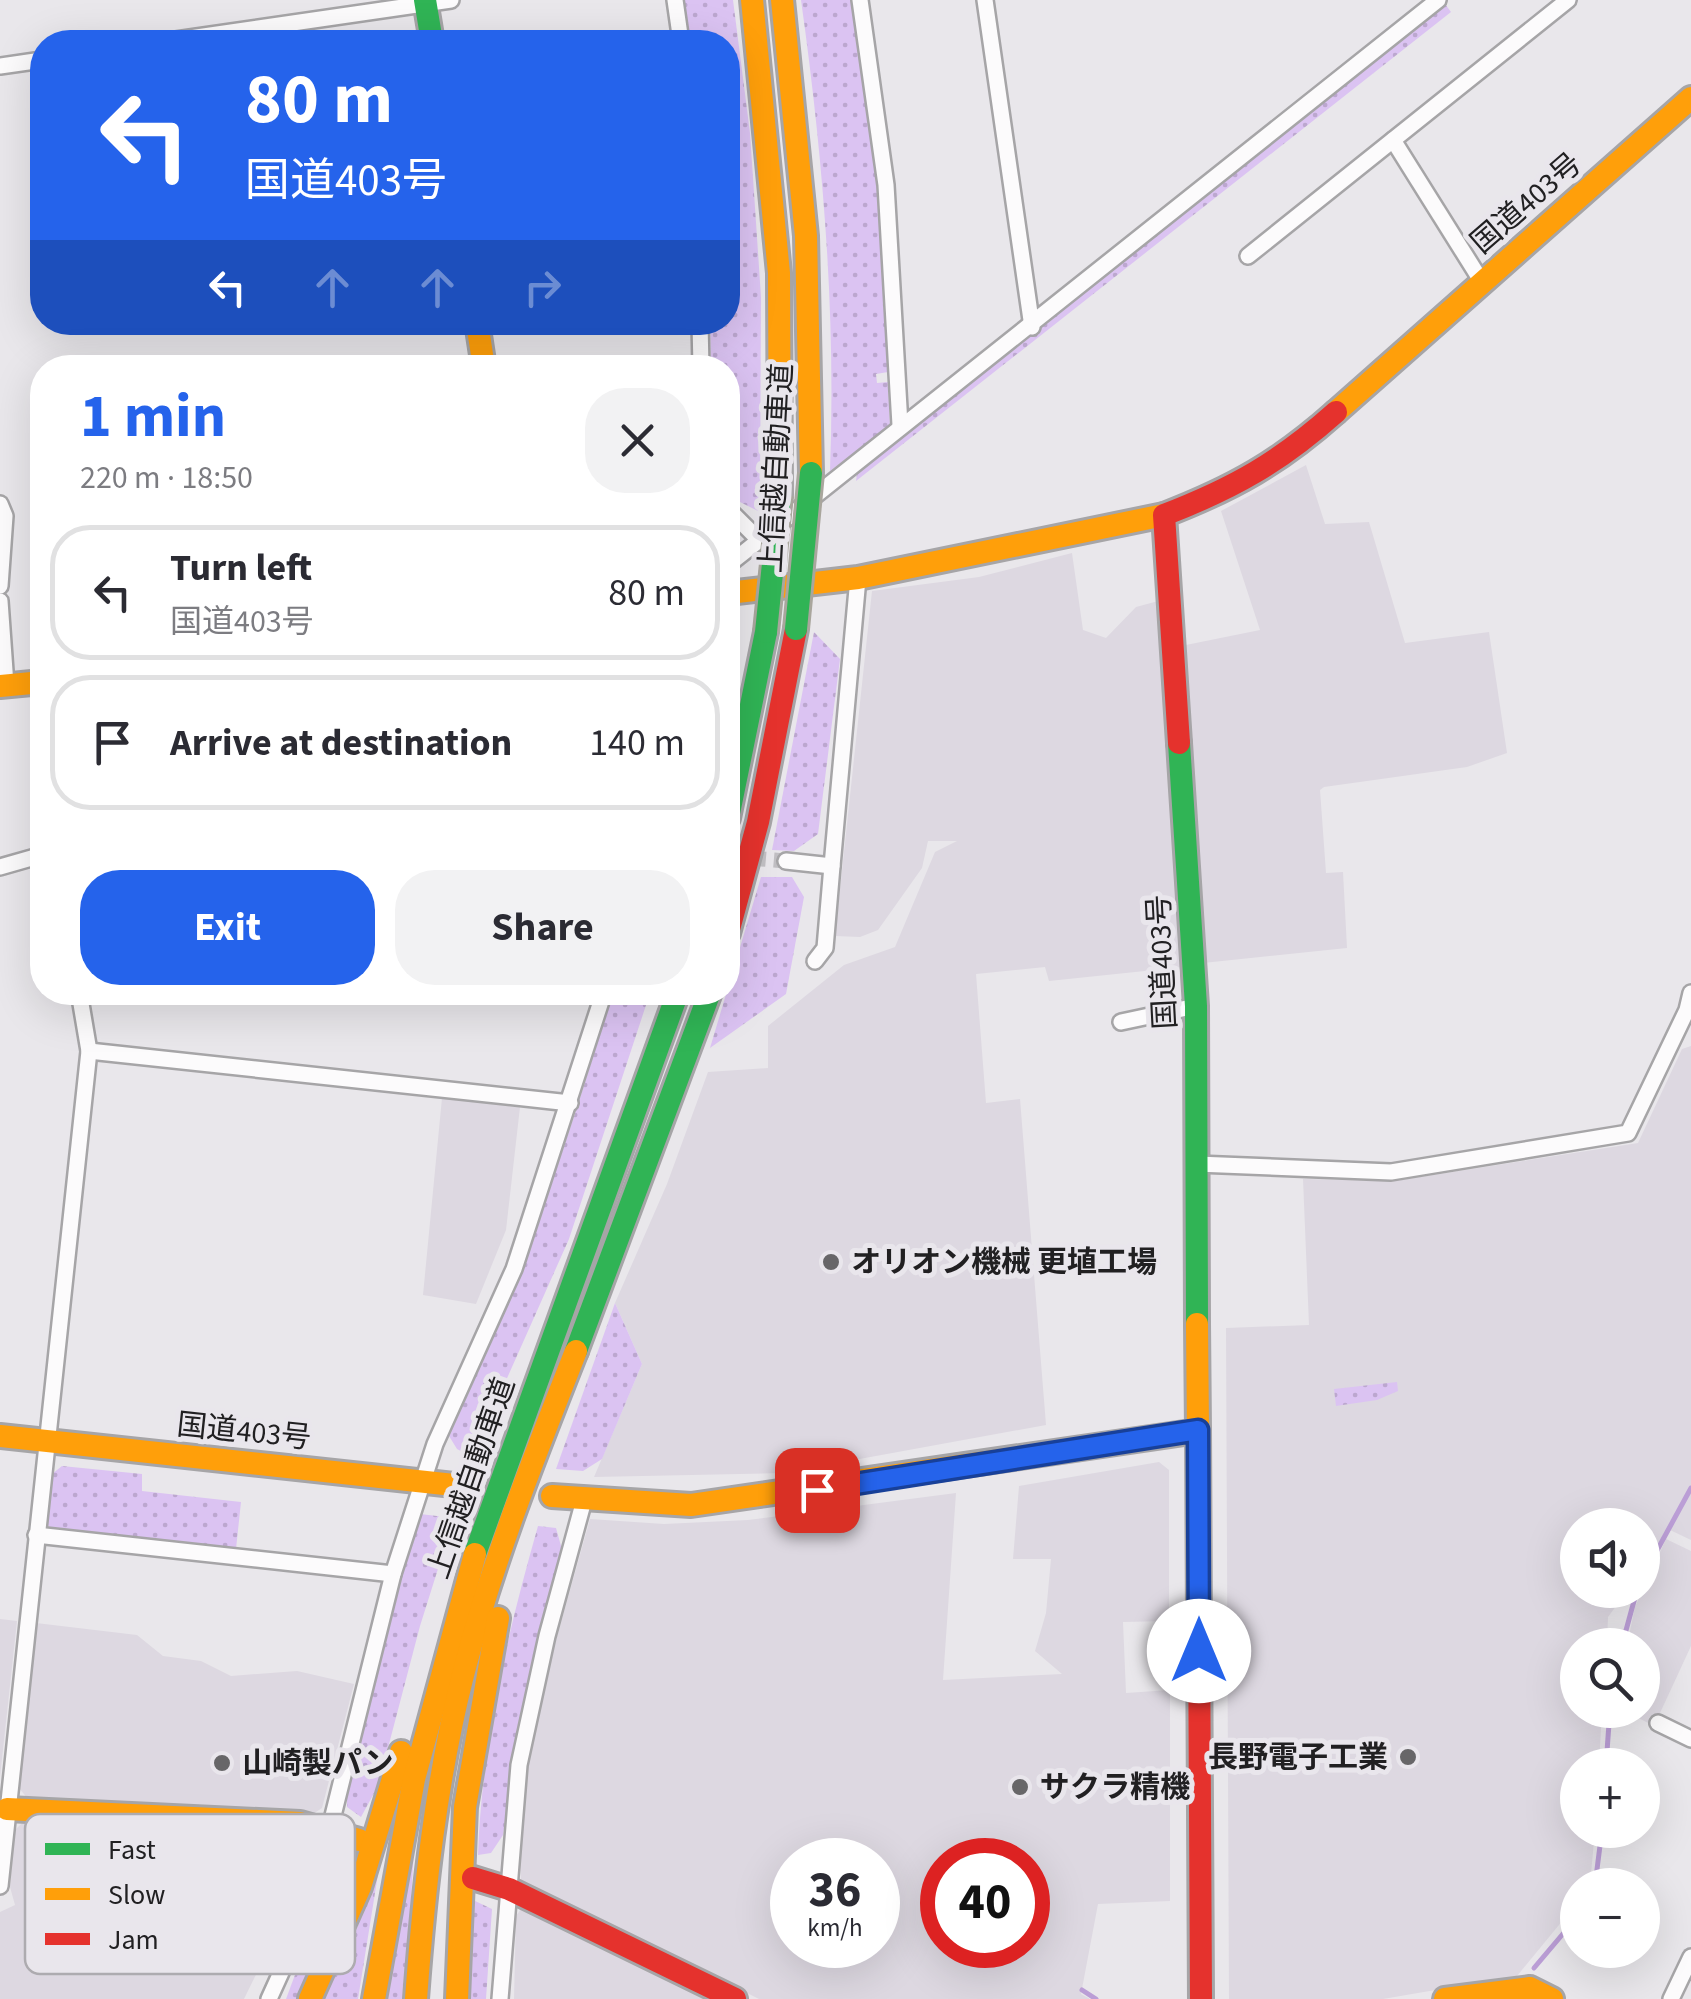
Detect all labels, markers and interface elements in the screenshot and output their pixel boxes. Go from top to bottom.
text: 80 m [245,50,393,150]
icon: left [80,70,210,200]
street label: 国道403号 [1461,143,1591,264]
text: 国道403号 [245,149,447,213]
icon: left [200,260,255,315]
icon: ahead [305,260,360,315]
icon: ahead [410,260,465,315]
icon: right [515,260,570,315]
street label: 上信越自動車道 [750,362,803,574]
text: 1 min [80,375,226,460]
button: close [585,388,690,493]
text: 220 m · 18:50 [80,455,253,501]
text: Turn left [170,541,312,595]
icon: left [85,565,140,620]
text: 80 m [608,566,685,620]
text: 国道403号 [170,599,314,645]
icon: arrive [85,715,140,770]
text: Arrive at destination [170,716,512,770]
text: 140 m [589,716,685,770]
button: Exit [80,870,375,985]
button: Share [395,870,690,985]
street label: 国道403号 [1138,894,1187,1030]
place label: オリオン機械 更埴工場 [851,1241,1157,1284]
marker: オリオン機械 更埴工場 [820,1251,842,1273]
street label: 上信越自動車道 [417,1372,526,1584]
street label: 国道403号 [175,1403,313,1460]
pin [775,1448,860,1533]
icon: arrive [790,1463,845,1518]
map controls [1560,1508,1660,1968]
button: sound [1560,1508,1660,1608]
position arrow [1147,1599,1251,1703]
button: search [1560,1628,1660,1728]
place label: 長野電子工業 [1208,1736,1388,1779]
place label: 山崎製パン [242,1742,394,1785]
marker: 長野電子工業 [1397,1746,1419,1768]
button: + [1560,1748,1660,1848]
marker: 山崎製パン [211,1752,233,1774]
place label: サクラ精機 [1040,1766,1190,1809]
marker: サクラ精機 [1009,1776,1031,1798]
legend [25,1814,355,1974]
text: Fast [108,1830,156,1870]
speed limit sign: 40 [920,1838,1050,1968]
text: 36 [809,1855,861,1926]
button: − [1560,1868,1660,1968]
text: Slow [108,1875,165,1915]
text: km/h [807,1910,863,1946]
text: Jam [108,1920,159,1960]

